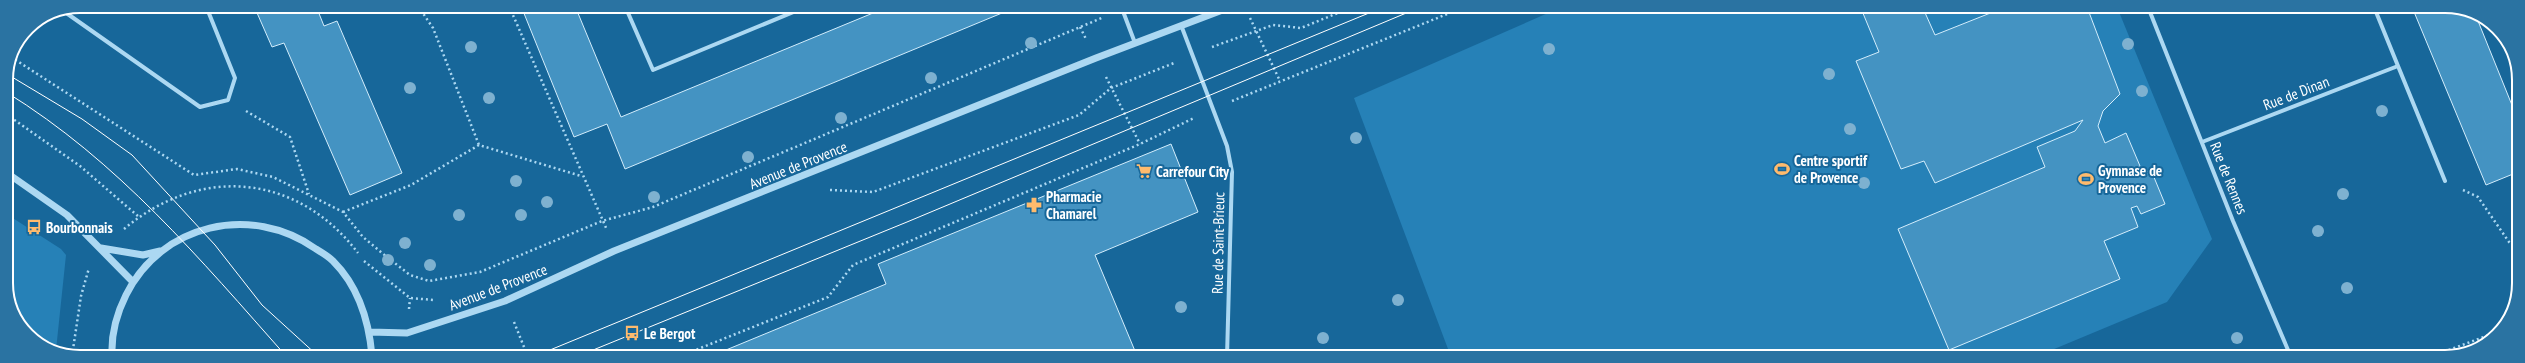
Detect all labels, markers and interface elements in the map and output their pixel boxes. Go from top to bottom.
street label: Rue de Dinan [2260,72,2332,114]
street label: Avenue de Provence [746,137,850,193]
street label: Rue de Rennes [2206,139,2252,217]
place label: Centre sportif de Provence [1794,151,1868,187]
sports icon: Centre sportif de Provence [1773,160,1791,178]
place label: Gymnase de Provence [2098,161,2162,197]
supermarket icon: Carrefour City [1135,162,1153,180]
place label: Carrefour City [1156,162,1230,181]
sports icon: Gymnase de Provence [2077,170,2095,188]
place label: Pharmacie Chamarel [1046,187,1102,223]
street label: Rue de Saint-Brieuc [1208,191,1228,294]
pharmacy icon: Pharmacie Chamarel [1025,196,1043,214]
bus stop icon: Bourbonnais [25,218,43,236]
place label: Bourbonnais [46,218,113,237]
street label: Avenue de Provence [446,260,550,314]
bus stop icon: Le Bergot [623,324,641,342]
place label: Le Bergot [644,324,696,343]

